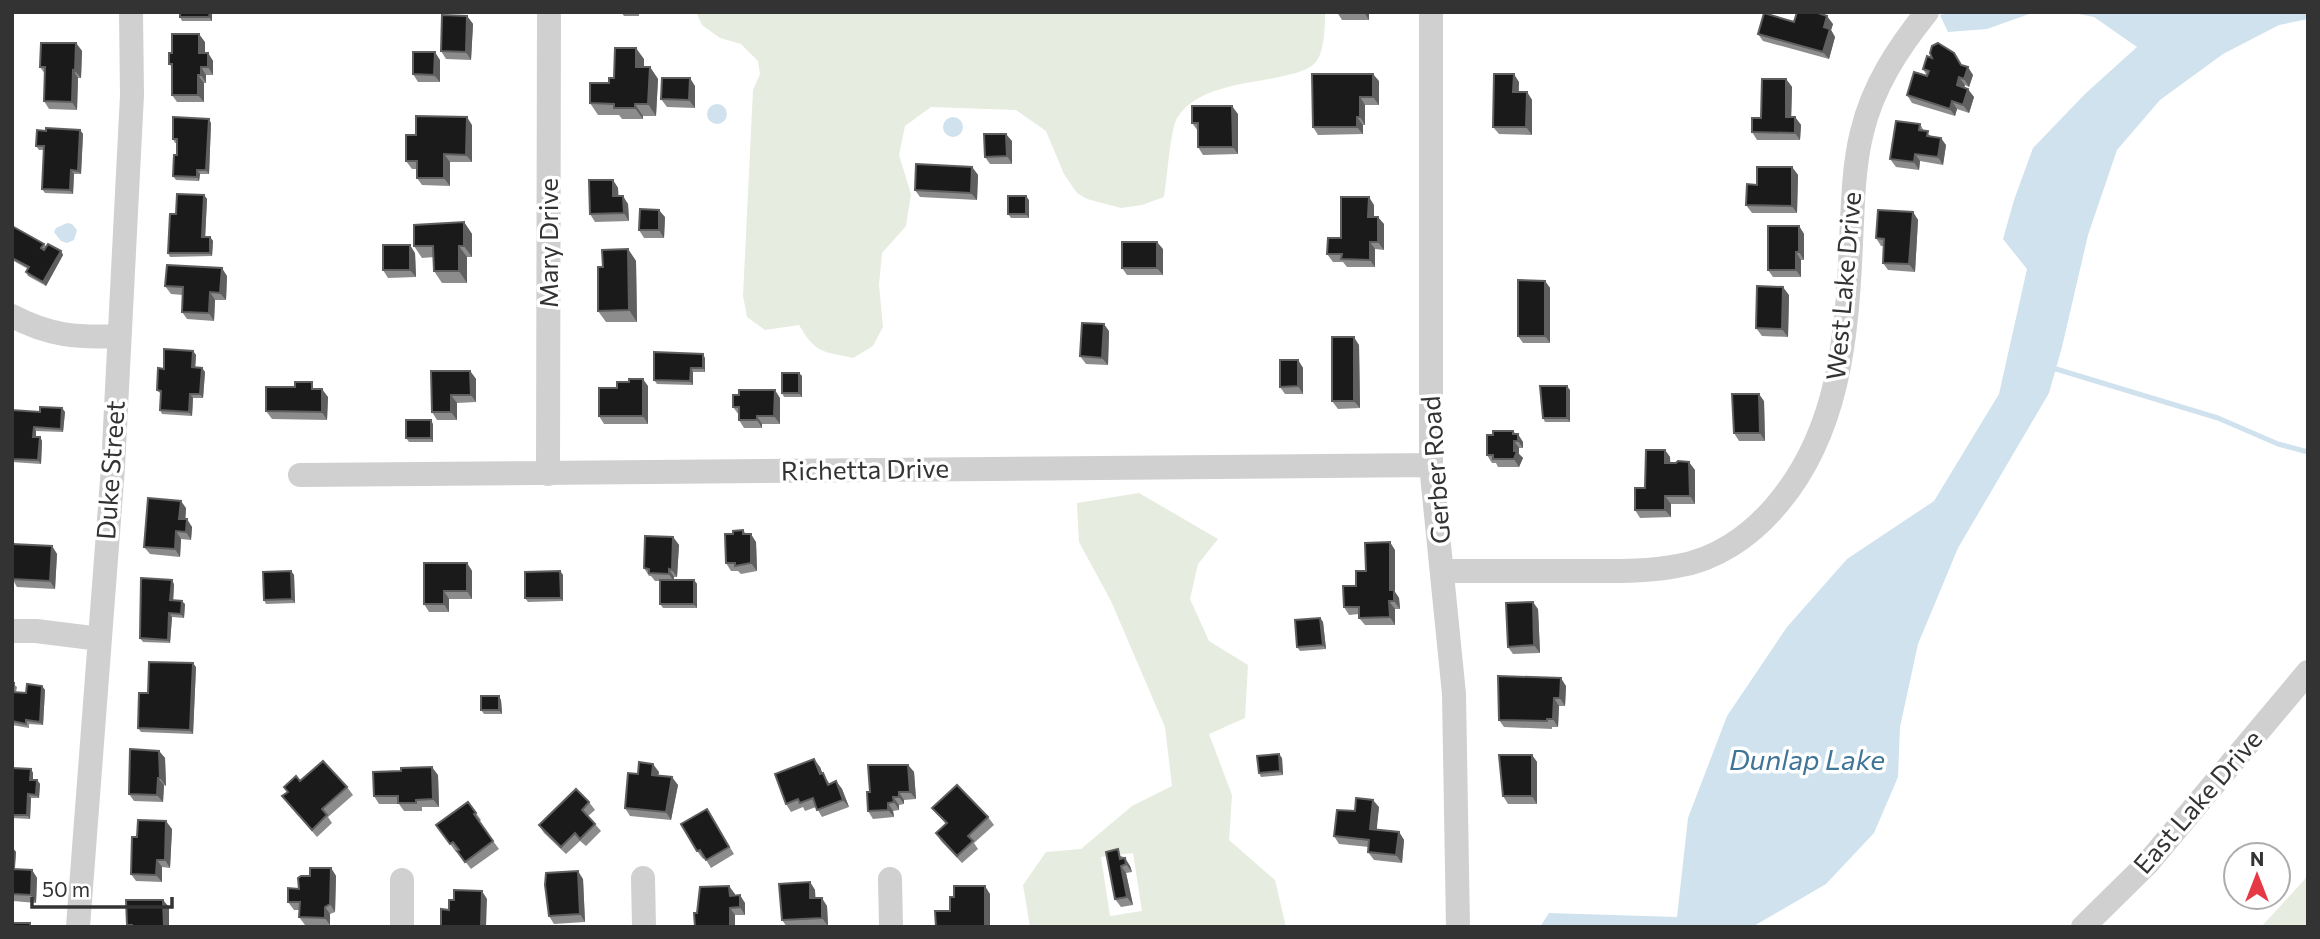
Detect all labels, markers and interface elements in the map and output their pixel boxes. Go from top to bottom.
street label: Mary Drive [532,178,563,308]
street label: West Lake Drive [1819,190,1866,382]
street label: Gerber Road [1414,395,1455,545]
street label: Duke Street [89,399,130,540]
street label: Richetta Drive [781,452,949,485]
street label: East Lake Drive [2126,723,2268,879]
water label: Dunlap Lake [1729,742,1885,776]
north arrow [2222,841,2292,911]
text: N [2250,847,2264,870]
scale bar [32,866,172,910]
text: 50 m [42,876,90,901]

